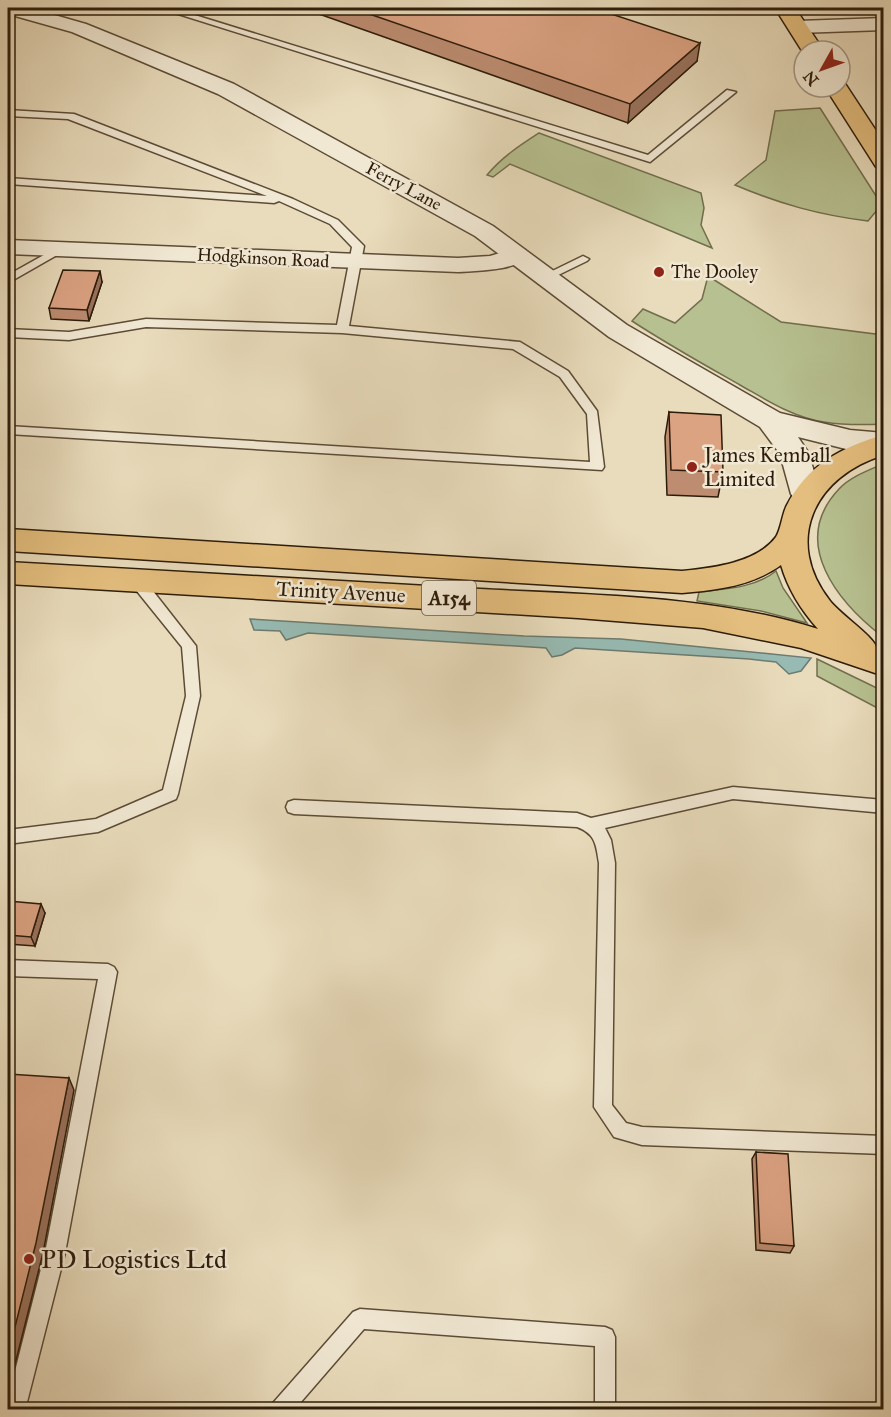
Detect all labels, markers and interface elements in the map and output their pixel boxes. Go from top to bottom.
north arrow [792,39,852,99]
text: N [799,67,823,90]
street label: Ferry Lane [362,157,446,215]
street label: Hodgkinson Road [196,244,330,273]
place label: The Dooley [671,261,758,283]
marker: The Dooley [652,265,666,279]
place label: James Kemball Limited [702,442,831,492]
marker: James Kemball Limited [685,460,699,474]
street label: Trinity Avenue [276,576,407,608]
road number: A154 [422,581,476,615]
place label: PD Logistics Ltd [41,1243,227,1275]
marker: PD Logistics Ltd [22,1252,36,1266]

